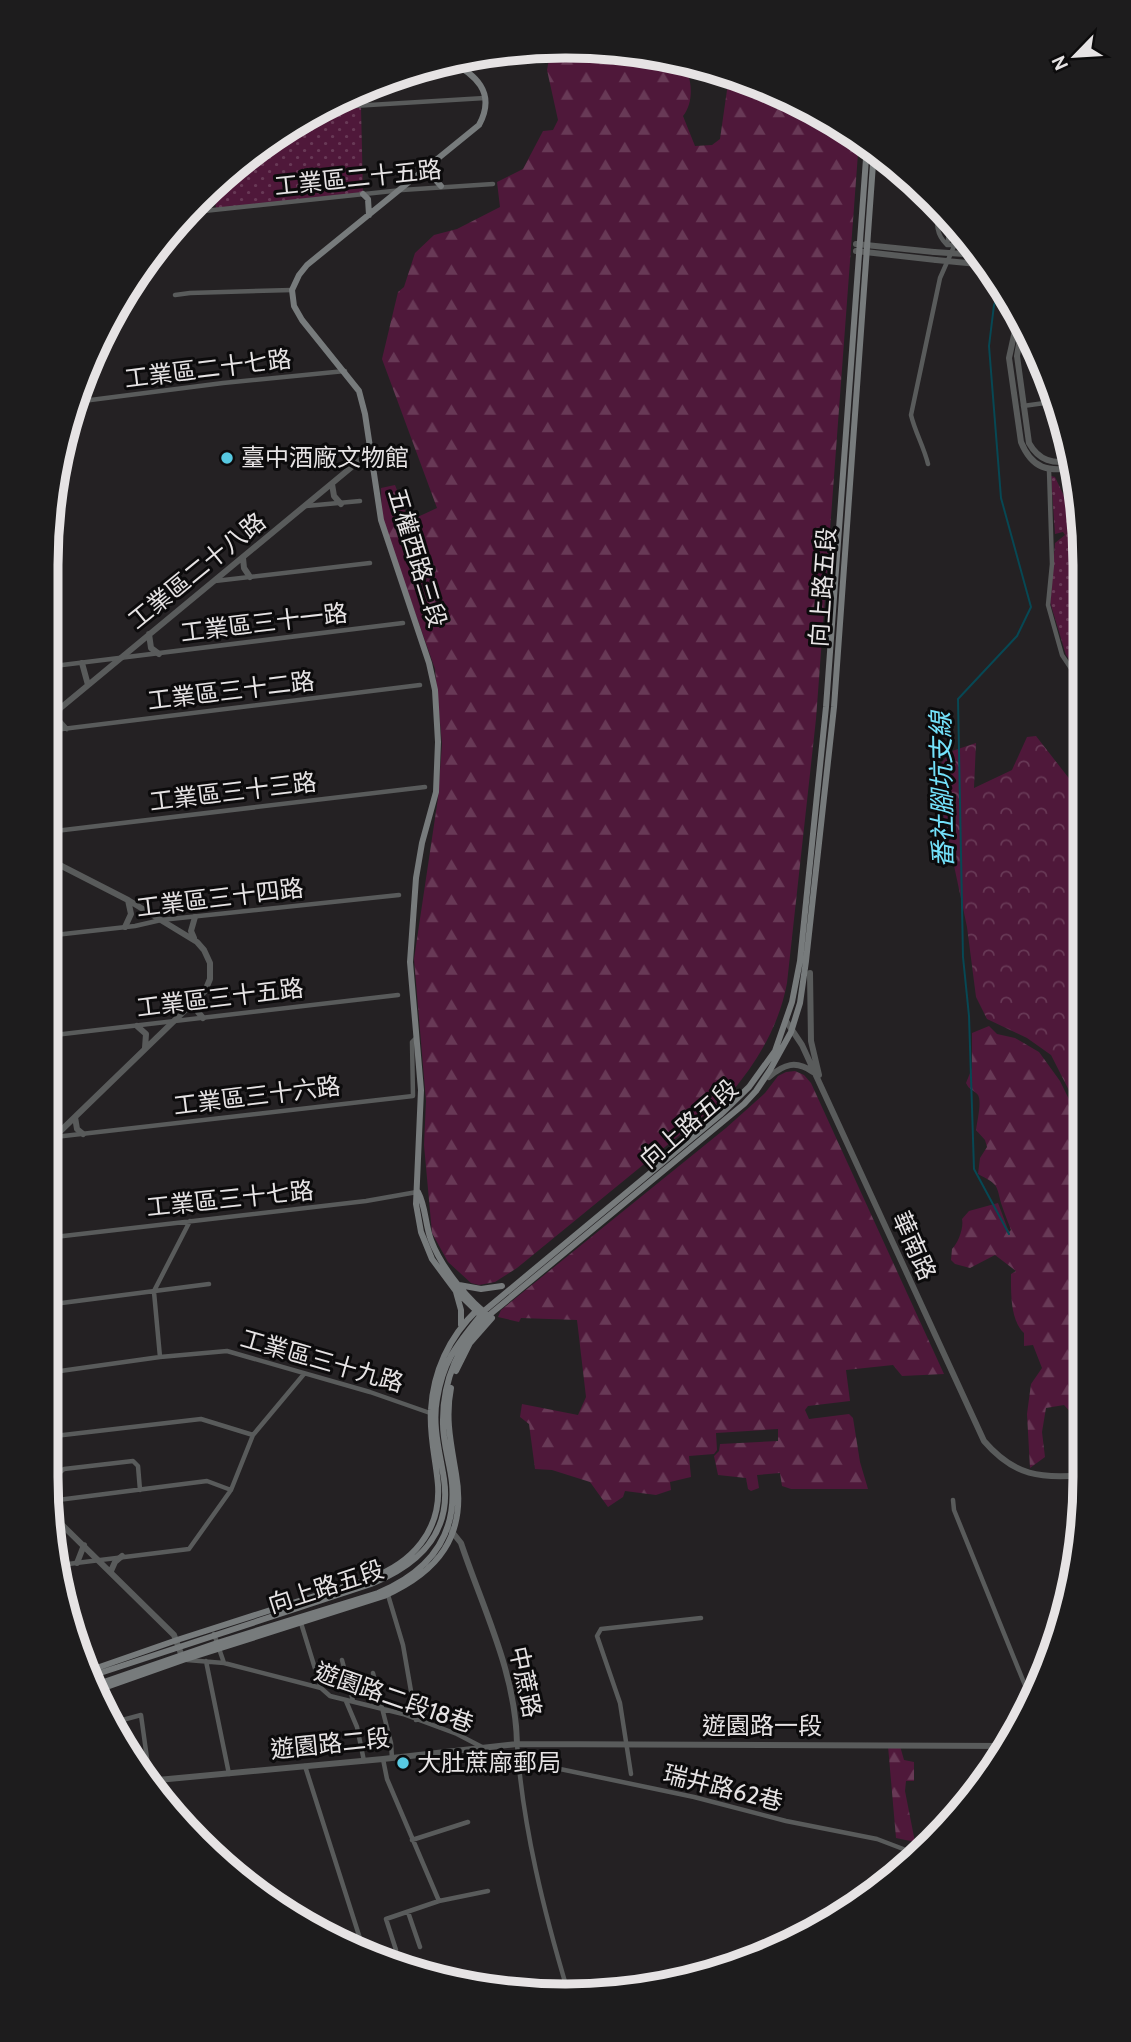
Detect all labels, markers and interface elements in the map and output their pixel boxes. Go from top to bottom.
north arrow [1040,21,1110,91]
text: N [1047,52,1073,74]
street label: 工業區二十五路 [273,154,443,201]
street label: 工業區二十七路 [123,344,293,393]
place label: 臺中酒廠文物館 [241,443,409,472]
marker: 臺中酒廠文物館 [219,450,235,466]
street label: 五權西路三段 [383,485,452,631]
street label: 工業區二十八路 [122,506,271,635]
street label: 向上路五段 [804,526,841,648]
street label: 工業區三十一路 [179,598,349,647]
street label: 工業區三十二路 [146,666,316,715]
water label: 番社腳坑支線 [925,709,959,868]
street label: 工業區三十三路 [148,767,318,816]
street label: 工業區三十四路 [135,873,305,922]
street label: 工業區三十五路 [135,973,305,1022]
street label: 工業區三十六路 [172,1071,342,1120]
street label: 向上路五段 [634,1073,743,1174]
street label: 工業區三十七路 [145,1175,315,1222]
street label: 華南路 [887,1207,942,1285]
street label: 工業區三十九路 [237,1323,407,1398]
street label: 向上路五段 [264,1554,387,1619]
street label: 中蔗路 [504,1644,547,1720]
street label: 遊園路二段18巷 [311,1657,478,1738]
street label: 遊園路一段 [702,1711,822,1740]
street label: 遊園路二段 [269,1723,391,1764]
place label: 大肚蔗廍郵局 [417,1748,561,1777]
marker: 大肚蔗廍郵局 [395,1755,411,1771]
street label: 瑞井路62巷 [660,1759,786,1816]

